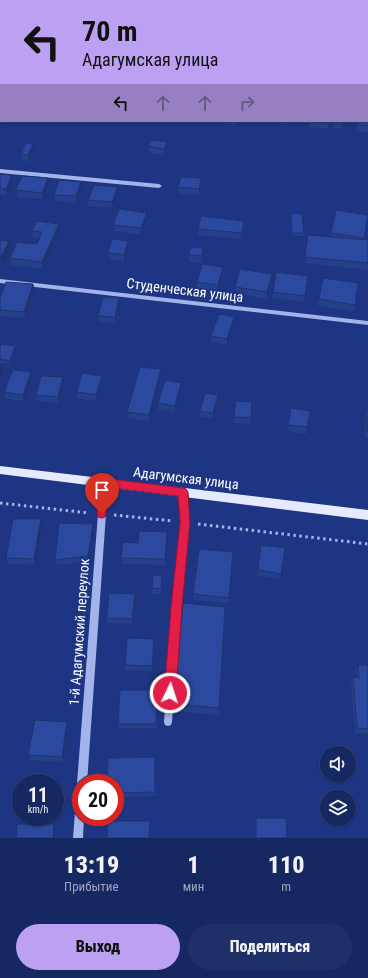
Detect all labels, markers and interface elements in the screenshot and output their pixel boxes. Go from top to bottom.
text: 70 m [82,15,138,48]
icon: left [16,16,68,68]
text: Адагумская улица [82,49,218,70]
icon: left [110,92,132,114]
icon: ahead [152,92,174,114]
icon: ahead [194,92,216,114]
icon: right [236,92,258,114]
street label: Студенческая улица [126,275,244,305]
street label: Адагумская улица [132,464,240,492]
pin [85,473,119,514]
icon: arrive [91,479,113,501]
street label: 1-й Адагумский переулок [66,558,92,706]
position arrow [149,672,191,714]
map controls [320,746,356,826]
button: sound [320,746,356,782]
speed limit sign: 20 [72,774,124,826]
text: 11 [28,783,48,807]
button: layers [320,790,356,826]
text: km/h [28,804,48,815]
text: 13:19 [64,851,119,879]
text: 1 [187,851,200,879]
text: 110 [268,851,304,879]
text: Прибытие [64,879,119,894]
text: мин [183,879,204,894]
text: m [281,879,291,894]
button: Выход [16,924,180,970]
button: Поделиться [188,924,352,970]

